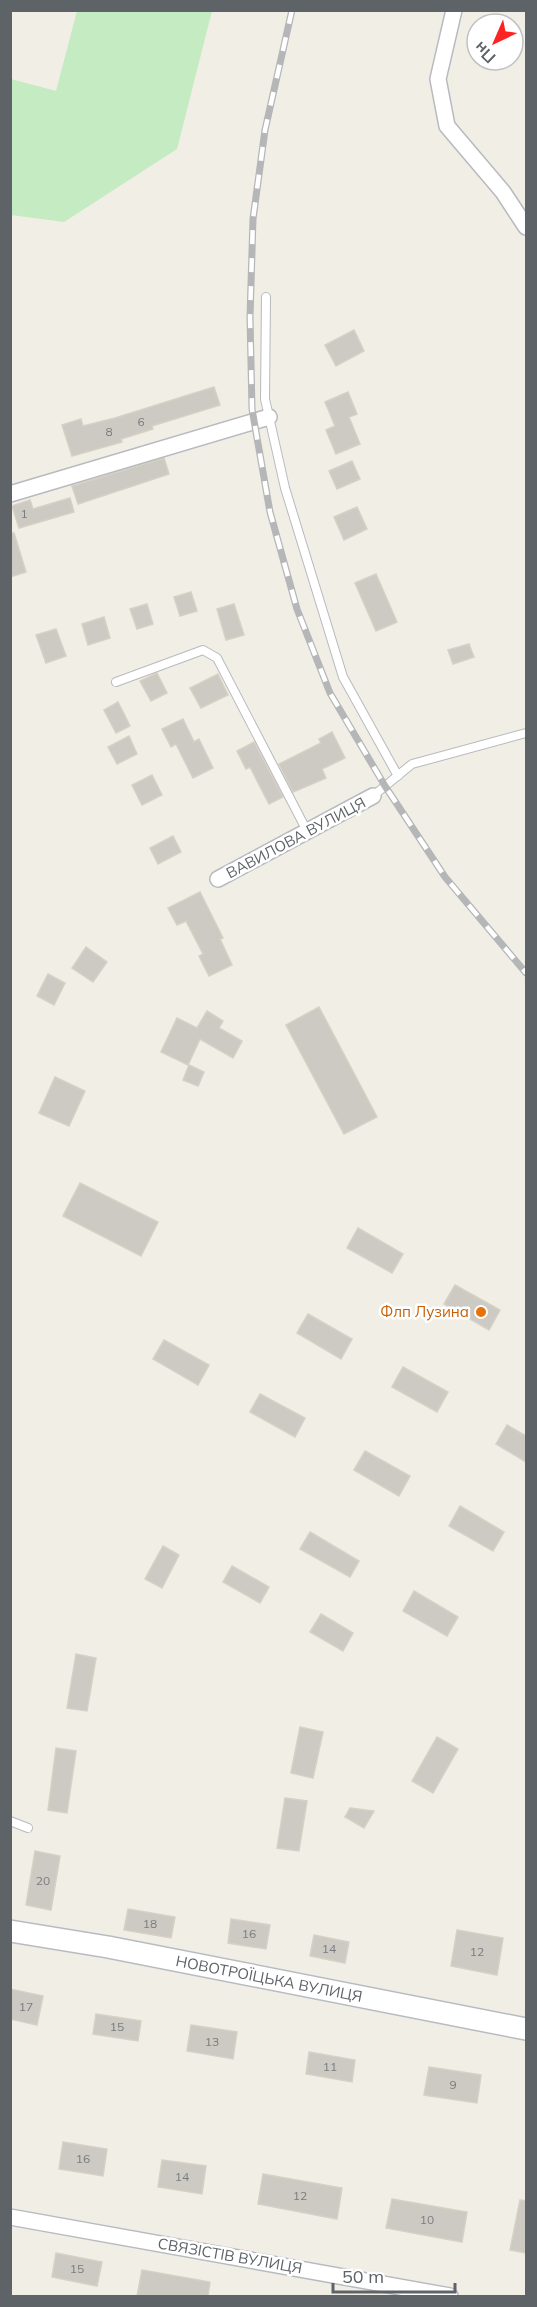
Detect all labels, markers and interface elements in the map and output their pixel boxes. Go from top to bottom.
north arrow [465,12,525,72]
text: Пн [470,38,500,68]
house number: 6 [137,414,145,429]
house number: 8 [105,424,113,439]
house number: 1 [20,506,28,521]
street label: ВАВИЛОВА ВУЛИЦЯ [223,793,369,882]
place label: Флп Лузина [380,1302,469,1321]
marker: Флп Лузина [474,1305,488,1319]
house number: 20 [36,1873,50,1888]
house number: 18 [143,1916,157,1931]
house number: 16 [242,1926,256,1941]
house number: 14 [322,1941,336,1956]
house number: 12 [470,1944,484,1959]
street label: НОВОТРОЇЦЬКА ВУЛИЦЯ [174,1951,364,2006]
house number: 17 [19,1999,33,2014]
house number: 15 [110,2019,124,2034]
house number: 13 [205,2034,219,2049]
house number: 11 [323,2059,337,2074]
house number: 9 [449,2077,457,2092]
house number: 16 [76,2151,90,2166]
house number: 14 [175,2169,189,2184]
house number: 12 [293,2188,307,2203]
house number: 10 [420,2212,434,2227]
street label: СВЯЗІСТІВ ВУЛИЦЯ [156,2233,304,2278]
scale bar [333,2256,454,2294]
house number: 15 [70,2261,84,2276]
text: 50 m [342,2265,384,2288]

